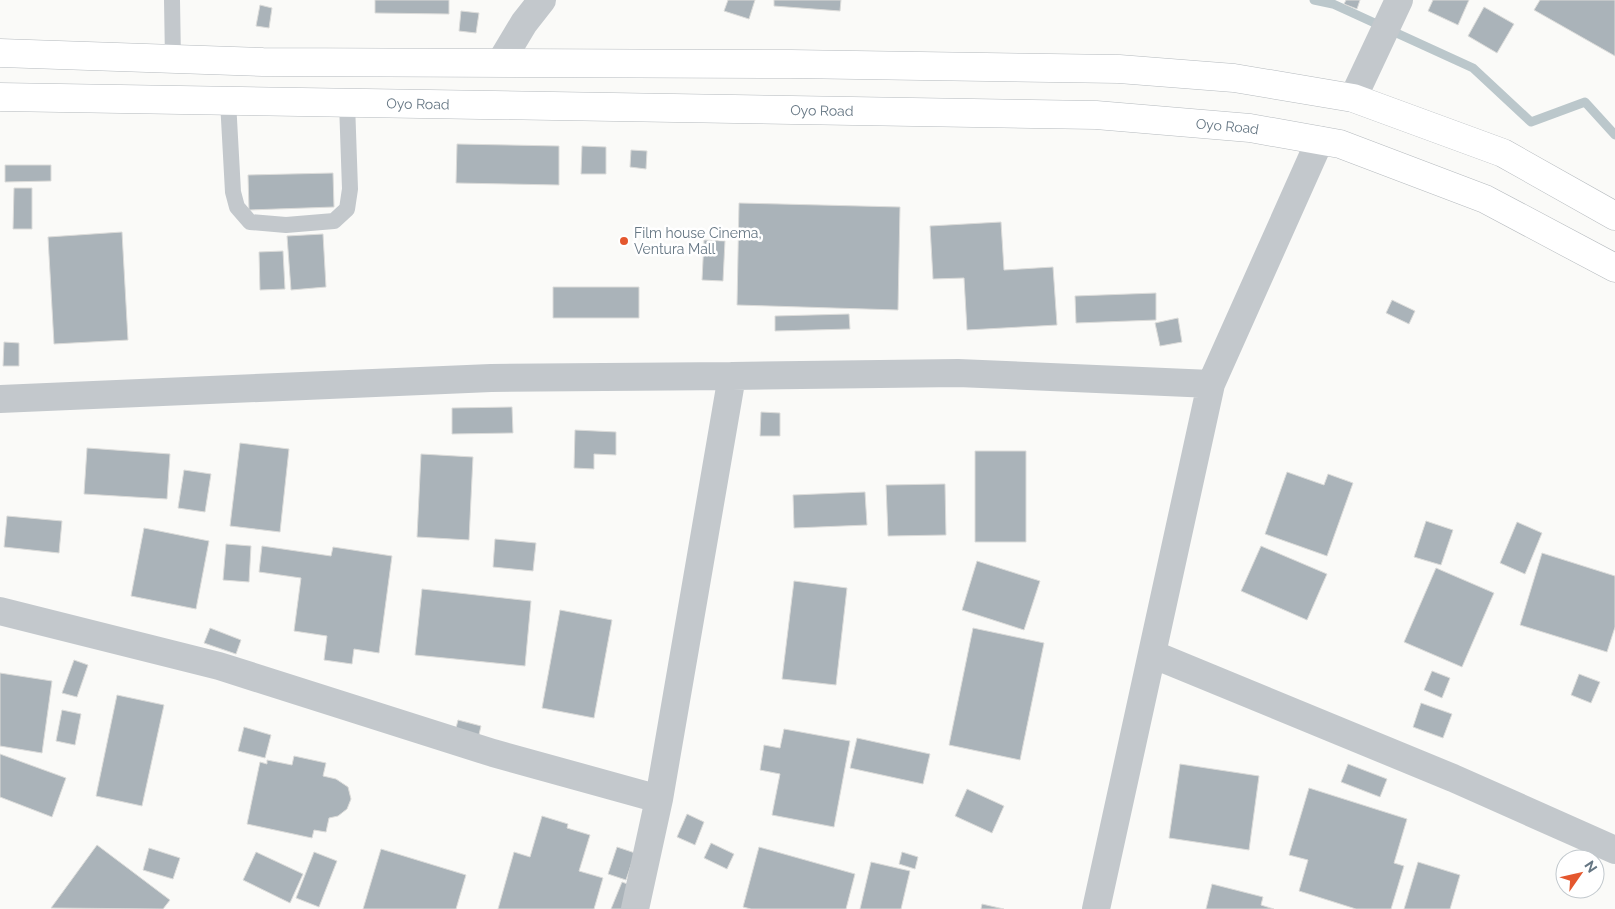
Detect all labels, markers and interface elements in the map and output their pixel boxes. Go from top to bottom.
street label: Oyo Road [386,95,450,112]
street label: Oyo Road [790,102,854,119]
street label: Oyo Road [1195,115,1260,137]
place label: Film house Cinema, Ventura Mall [634,225,762,257]
marker: Film house Cinema, Ventura Mall [618,235,630,247]
north arrow [1555,849,1605,899]
text: N [1581,858,1600,876]

